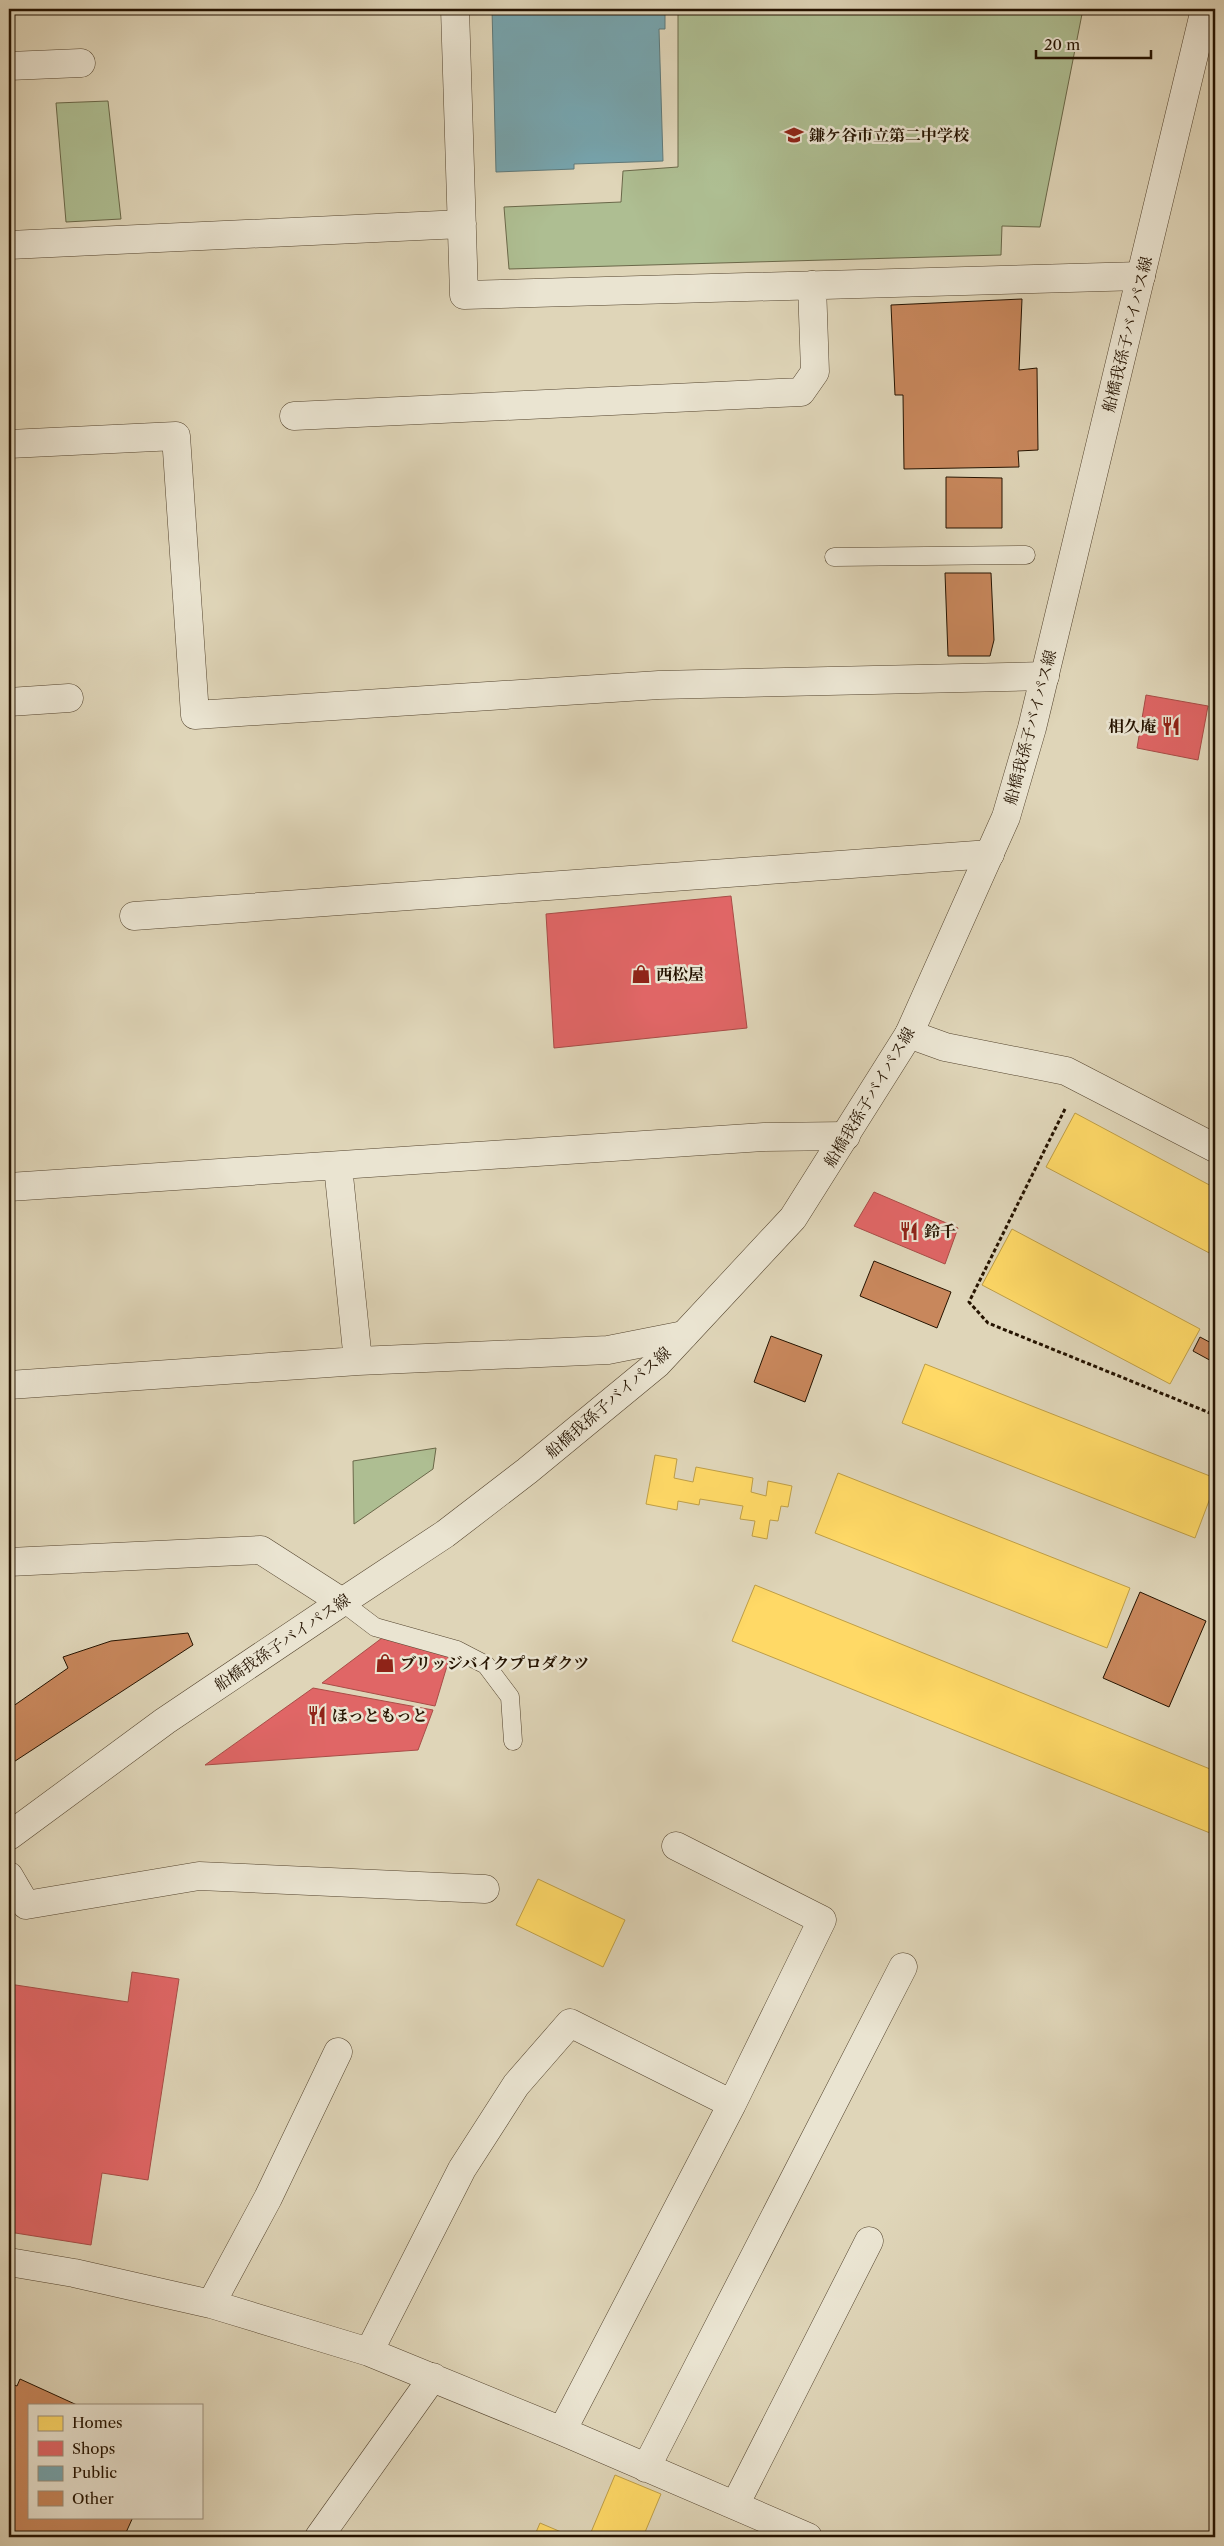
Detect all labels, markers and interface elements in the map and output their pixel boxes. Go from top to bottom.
scale bar [1036,28,1152,60]
text: 20 m [1044,35,1080,54]
school or university icon: 鎌ケ谷市立第二中学校 [783,124,805,146]
place label: 鎌ケ谷市立第二中学校 [809,125,970,145]
street label: 船橋我孫子バイパス線 [1098,254,1156,414]
street label: 船橋我孫子バイパス線 [1000,647,1060,807]
restaurant icon: 相久庵 [1160,715,1182,737]
place label: 相久庵 [1108,716,1156,736]
shop icon: 西松屋 [630,963,652,985]
place label: 西松屋 [656,964,704,984]
street label: 船橋我孫子バイパス線 [819,1023,919,1171]
restaurant icon: 鈴千 [898,1220,920,1242]
place label: 鈴千 [924,1221,956,1241]
street label: 船橋我孫子バイパス線 [541,1342,675,1462]
street label: 船橋我孫子バイパス線 [210,1589,354,1695]
shop icon: ブリッジバイクプロダクツ [374,1652,396,1674]
place label: ブリッジバイクプロダクツ [400,1653,589,1673]
restaurant icon: ほっともっと [306,1704,328,1726]
place label: ほっともっと [332,1705,428,1725]
legend [28,2404,202,2518]
text: Homes [72,2413,123,2432]
text: Shops [72,2439,115,2458]
text: Public [72,2463,117,2482]
text: Other [72,2489,115,2508]

